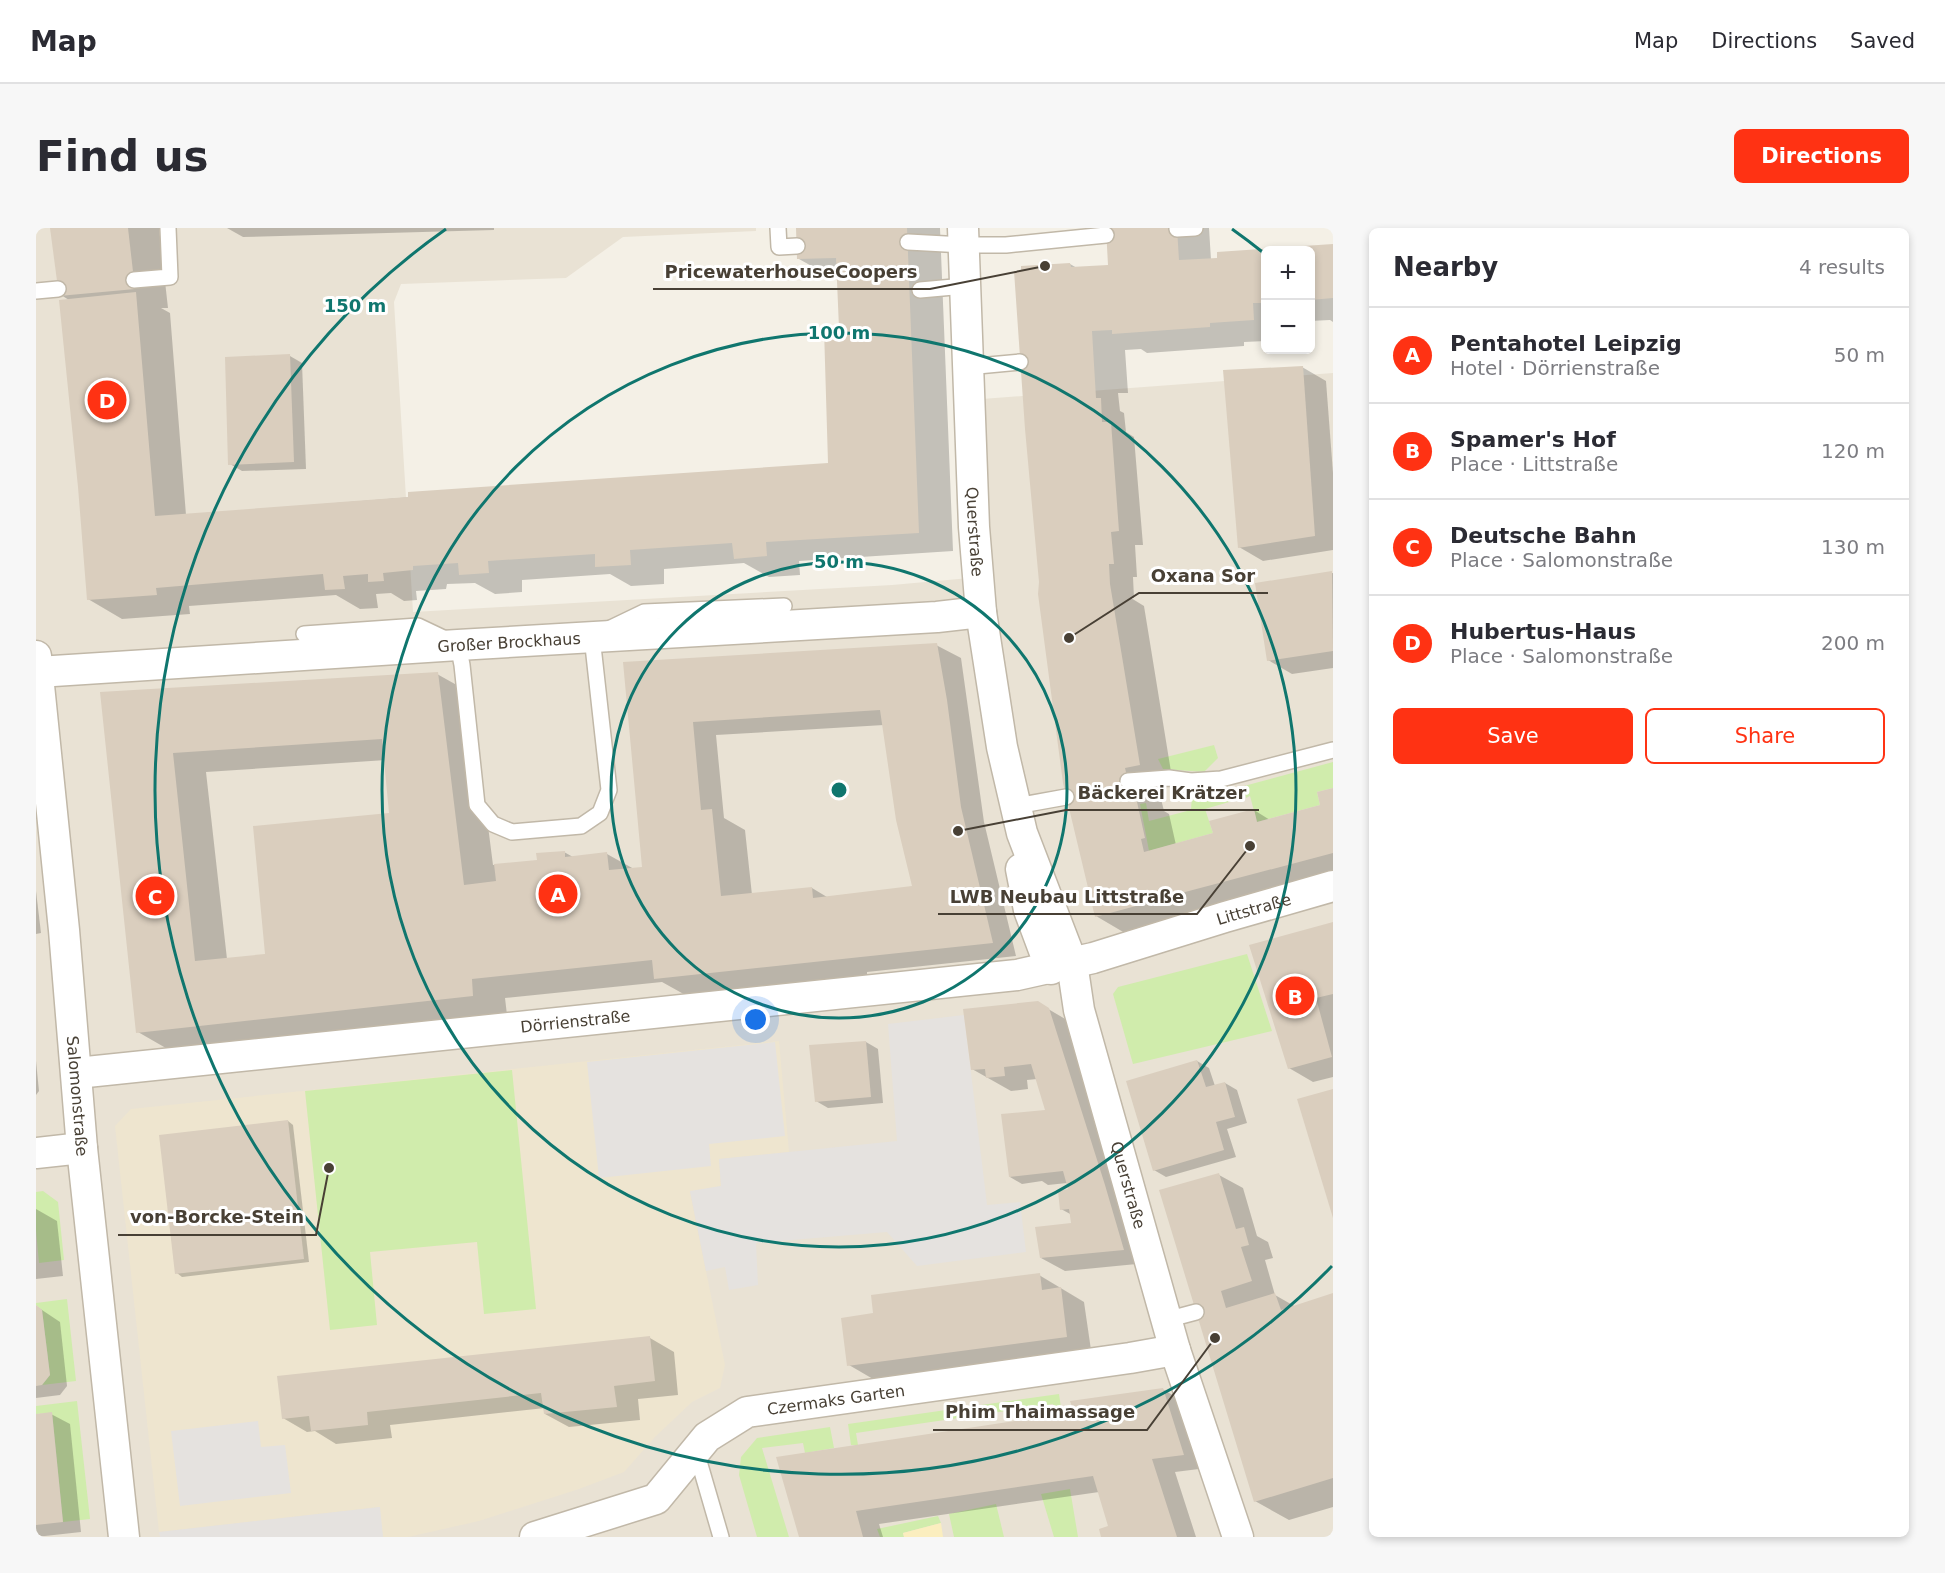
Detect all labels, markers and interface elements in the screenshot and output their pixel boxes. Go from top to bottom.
text: Map [30,25,97,58]
text: Map [1634,29,1678,53]
text: Directions [1711,29,1817,53]
text: Saved [1850,29,1915,53]
button: Directions [1734,129,1909,183]
text: Find us [36,132,209,181]
map controls [1261,246,1315,354]
button: + [1261,246,1315,300]
text: Nearby [1393,252,1498,282]
callout: PricewaterhouseCoopers [653,253,930,289]
text: 4 results [1799,255,1885,279]
text: PricewaterhouseCoopers [664,261,918,282]
text: 150 m [324,295,386,316]
button: − [1261,300,1315,354]
text: 100 m [808,322,870,343]
text: Pentahotel Leipzig [1450,331,1682,356]
text: A [1405,343,1420,367]
text: 50 m [1834,343,1885,367]
text: Hotel · Dörrienstraße [1450,356,1660,380]
pin: D [88,378,126,423]
text: Spamer's Hof [1450,427,1616,452]
text: B [1405,439,1420,463]
text: 120 m [1821,439,1885,463]
text: Place · Littstraße [1450,452,1618,476]
street label: Querstraße [963,486,987,577]
text: Deutsche Bahn [1450,523,1637,548]
text: C [1405,535,1420,559]
text: 130 m [1821,535,1885,559]
text: Place · Salomonstraße [1450,548,1673,572]
text: 50 m [814,551,864,572]
callout: Oxana Sor [1139,557,1268,593]
text: Oxana Sor [1151,565,1255,586]
text: Hubertus-Haus [1450,619,1636,644]
street label: Großer Brockhaus [437,629,581,656]
text: D [1404,631,1421,655]
text: 200 m [1821,631,1885,655]
text: Place · Salomonstraße [1450,644,1673,668]
button: Save [1393,708,1633,764]
button: Share [1645,708,1885,764]
callout: Bäckerei Krätzer [1066,774,1259,810]
centre of rings [829,780,849,800]
text: Bäckerei Krätzer [1078,782,1247,803]
pin: A [538,872,578,916]
pin: C [136,874,174,918]
callout: LWB Neubau Littstraße [938,878,1197,914]
text: LWB Neubau Littstraße [950,886,1184,907]
street label: Littstraße [1214,890,1293,929]
pin: B [1276,974,1314,1018]
your location [741,1005,770,1034]
street label: Dörrienstraße [519,1006,631,1037]
street label: Salomonstraße [63,1035,92,1157]
street label: Querstraße [1107,1139,1149,1231]
callout: von-Borcke-Stein [118,1199,316,1235]
text: von-Borcke-Stein [130,1206,304,1227]
street label: Czermaks Garten [766,1381,906,1419]
callout: Phim Thaimassage [933,1394,1147,1430]
text: Phim Thaimassage [945,1401,1135,1422]

